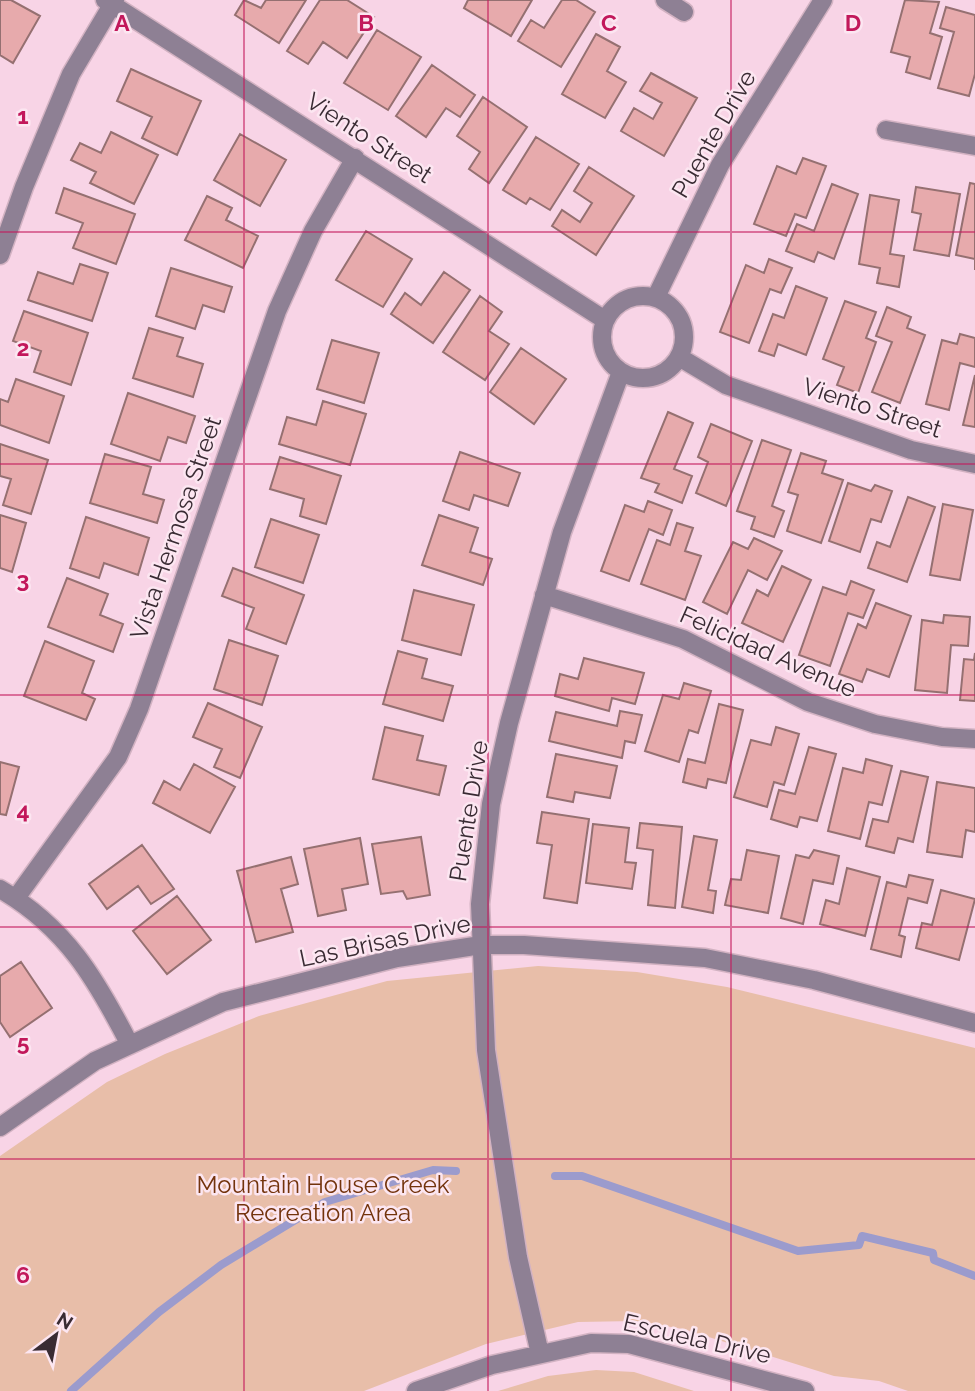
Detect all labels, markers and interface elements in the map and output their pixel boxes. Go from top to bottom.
text: A [114,9,130,36]
text: B [358,9,374,36]
text: C [601,9,617,36]
text: D [845,9,861,36]
street label: Puente Drive [665,65,762,203]
street label: Viento Street [301,86,438,189]
text: 1 [17,102,29,129]
text: 2 [17,334,29,361]
street label: Viento Street [799,371,945,444]
street label: Vista Hermosa Street [124,412,227,643]
text: 3 [17,566,29,593]
street label: Felicidad Avenue [675,600,861,703]
street label: Puente Drive [443,738,494,884]
text: 4 [16,797,30,824]
street label: Las Brisas Drive [297,908,473,973]
text: 5 [17,1029,30,1056]
park label: Mountain House Creek Recreation Area [197,1170,450,1227]
text: 6 [16,1261,30,1288]
north arrow [21,1300,91,1370]
text: N [53,1307,77,1334]
street label: Escuela Drive [620,1307,774,1370]

